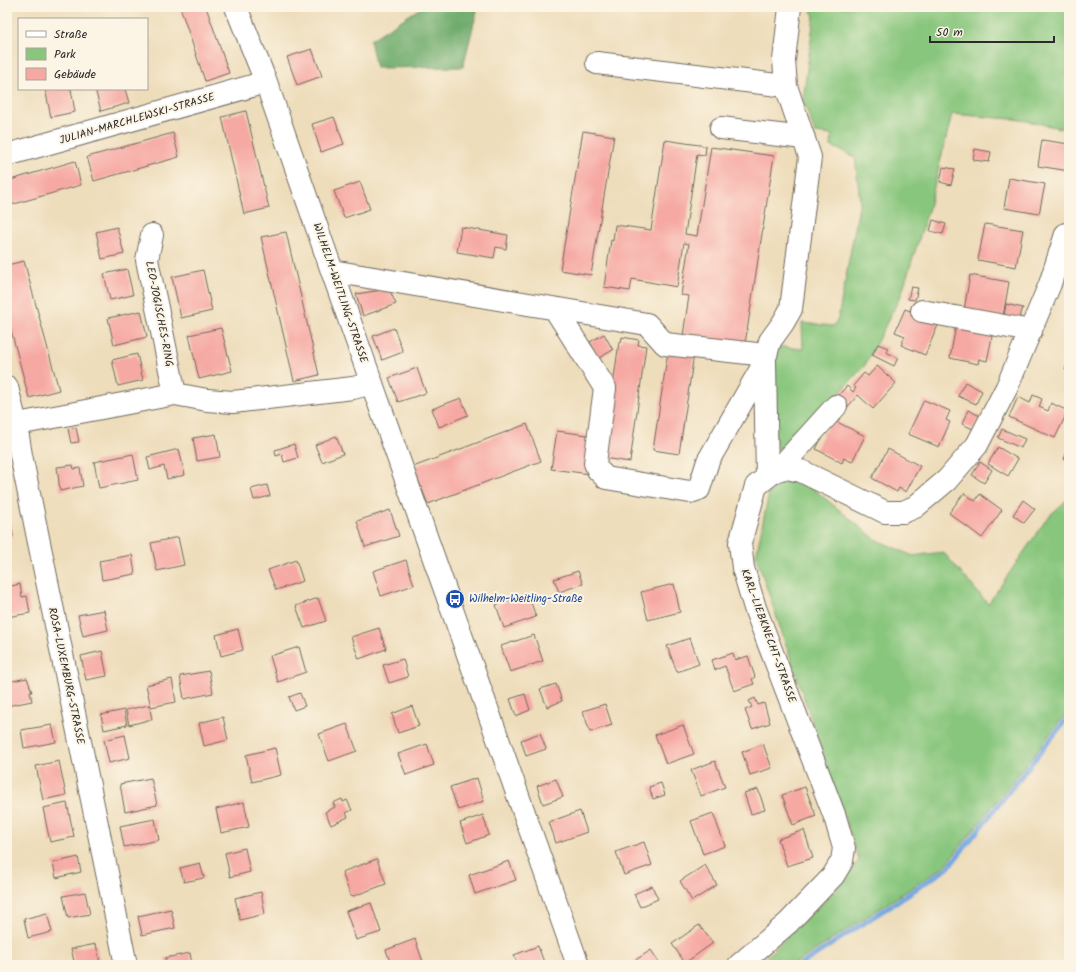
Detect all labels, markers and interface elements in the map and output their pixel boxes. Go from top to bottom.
legend [18,18,148,90]
scale bar [930,18,1054,44]
text: 50 m [936,23,963,42]
text: Straße [54,25,88,44]
text: Park [54,45,76,64]
text: Gebäude [54,65,96,84]
street label: JULIAN-MARCHLEWSKI-STRASSE [57,88,217,150]
street label: WILHELM-WEITLING-STRASSE [307,220,373,366]
street label: LEO-JOGISCHES-RING [140,260,178,368]
street label: KARL-LIEBKNECHT-STRASSE [735,566,801,706]
bus stop icon: Wilhelm-Weitling-Straße [444,588,466,610]
place label: Wilhelm-Weitling-Straße [469,590,582,608]
street label: ROSA-LUXEMBURG-STRASSE [43,606,89,747]

